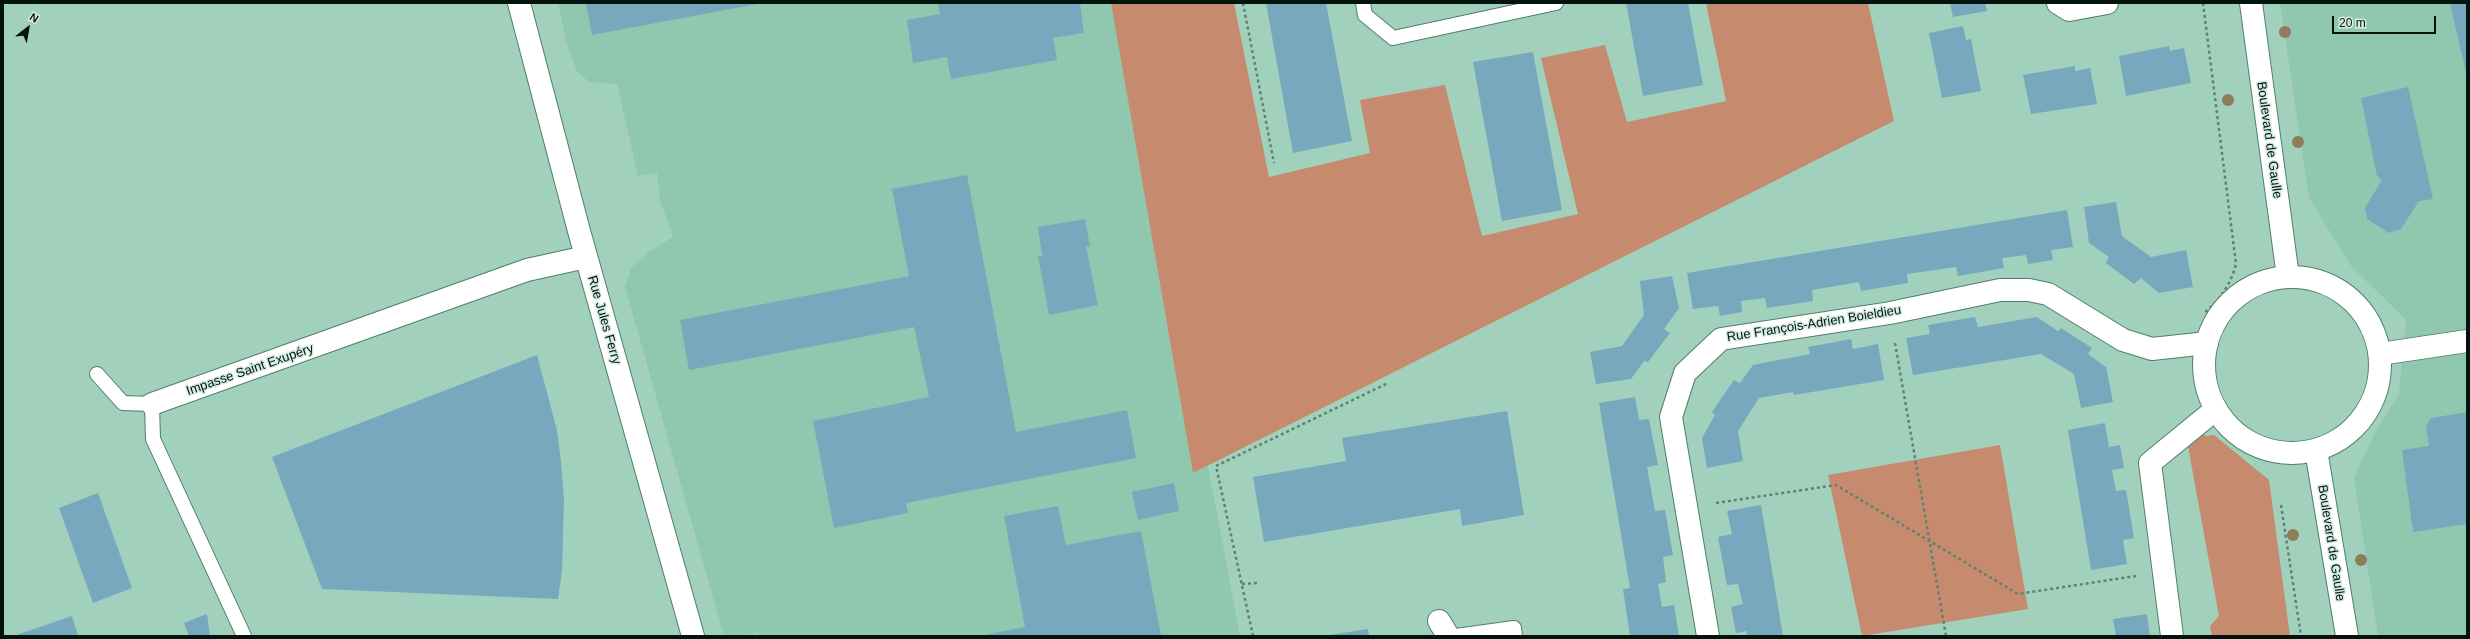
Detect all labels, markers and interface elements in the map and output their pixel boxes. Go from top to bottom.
north arrow [8,8,48,48]
scale bar [2334,8,2438,34]
text: N [28,11,41,25]
text: 20 m [2339,16,2366,30]
street label: Boulevard de Gaulle [2253,81,2285,199]
street label: Rue Jules Ferry [584,274,624,366]
street label: Rue François-Adrien Boieldieu [1726,303,1902,345]
street label: Impasse Saint Exupéry [184,341,316,399]
street label: Boulevard de Gaulle [2314,484,2348,602]

